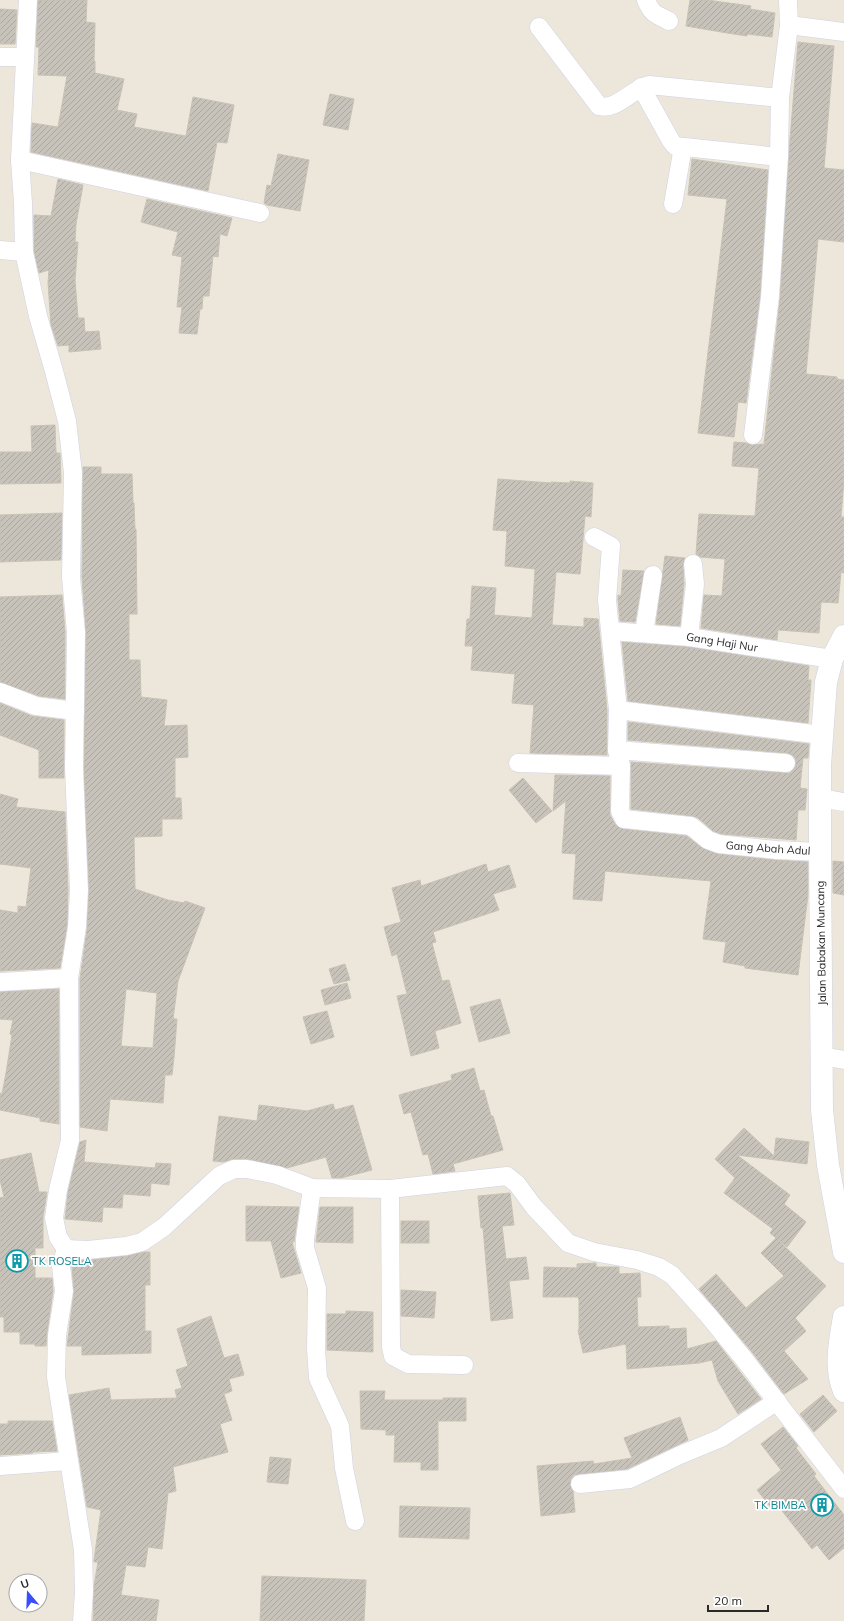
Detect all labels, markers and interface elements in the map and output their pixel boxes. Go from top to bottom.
street label: Gang Haji Nur [685,629,759,655]
street label: Gang Abah Adul [725,838,811,858]
street label: Jalan Babakan Muncang [813,880,829,1006]
building icon: TK ROSELA [4,1248,30,1274]
place label: TK ROSELA [32,1254,92,1268]
building icon: TK BIMBA [809,1492,835,1518]
place label: TK BIMBA [754,1498,806,1512]
north arrow [8,1573,48,1613]
text: U [19,1576,31,1591]
scale bar [708,1587,768,1613]
text: 20 m [714,1593,742,1608]

